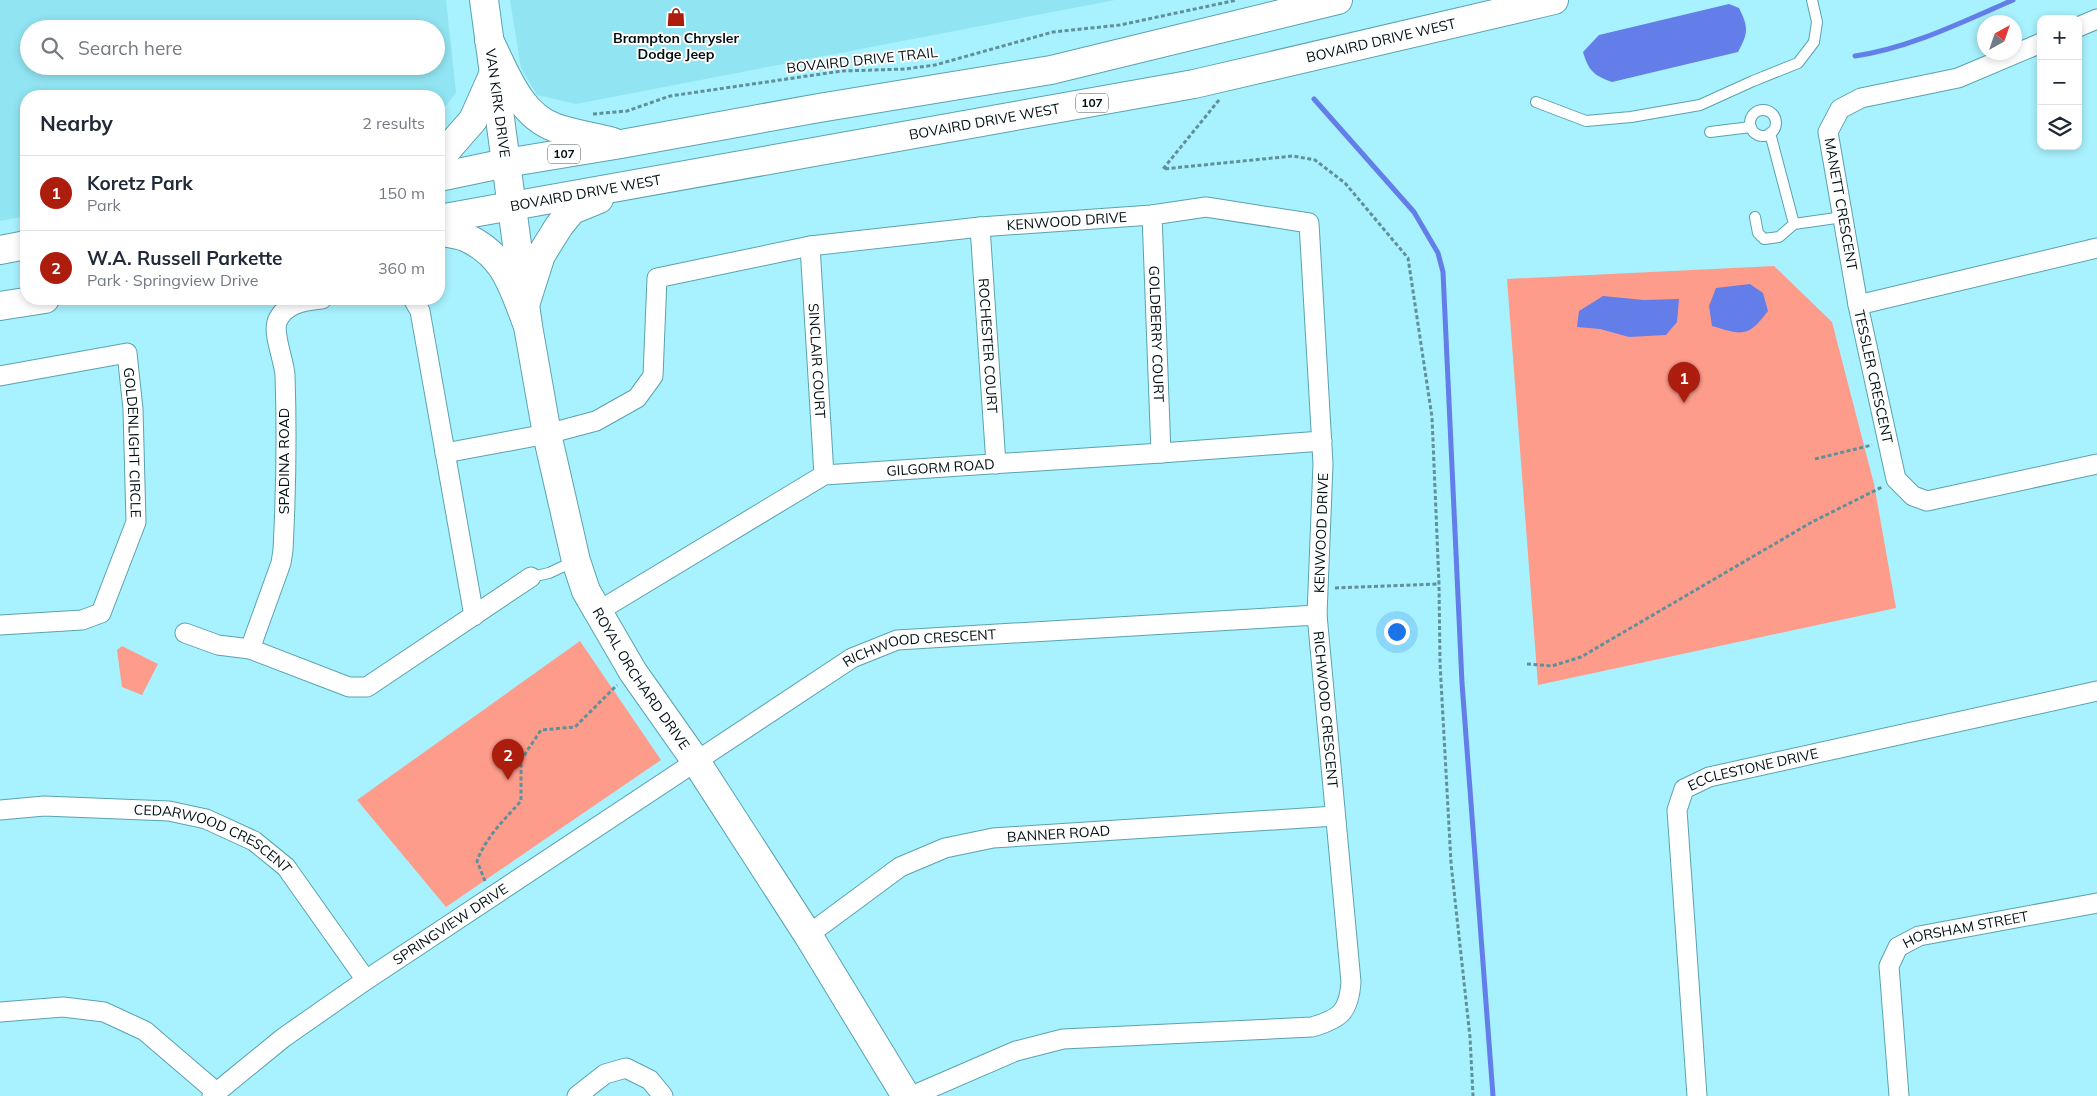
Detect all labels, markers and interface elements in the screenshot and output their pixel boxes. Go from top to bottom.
shop icon: Brampton Chrysler Dodge Jeep [665,6,687,28]
street label: BOVAIRD DRIVE WEST [1304,14,1458,67]
north arrow [1977,15,2022,60]
map controls [2037,15,2082,150]
button: + [2037,15,2082,60]
search box [20,20,445,75]
place label: Brampton Chrysler Dodge Jeep [613,29,740,63]
icon: search [38,34,66,62]
text: Search here [78,36,182,60]
street label: BOVAIRD DRIVE TRAIL [786,43,939,77]
street label: VAN KIRK DRIVE [482,47,514,159]
button: − [2037,60,2082,105]
road number: 107 [1076,94,1108,112]
street label: BOVAIRD DRIVE WEST [907,99,1062,144]
button: layers [2037,105,2082,150]
text: Nearby [40,110,113,136]
text: 2 results [362,113,425,133]
street label: MANETT CRESCENT [1820,136,1862,272]
road number: 107 [548,144,580,164]
street label: BOVAIRD DRIVE WEST [509,170,663,215]
text: Koretz Park [87,171,193,195]
text: 1 [51,183,61,203]
text: 150 m [378,183,425,203]
text: Park [87,195,121,215]
street label: KENWOOD DRIVE [1006,208,1127,234]
text: W.A. Russell Parkette [87,246,282,270]
text: 2 [51,258,61,278]
text: 360 m [378,258,425,278]
street label: GOLDBERRY COURT [1145,265,1168,403]
text: Park · Springview Drive [87,270,259,290]
street label: ROCHESTER COURT [974,277,1002,415]
street label: SINCLAIR COURT [805,303,830,419]
street label: TESSLER CRESCENT [1850,308,1897,446]
pin: 1 [1668,362,1700,403]
street label: GOLDENLIGHT CIRCLE [120,367,145,518]
street label: SPADINA ROAD [275,408,293,514]
street label: GILGORM ROAD [886,455,995,480]
street label: KENWOOD DRIVE [1310,473,1332,593]
street label: ROYAL ORCHARD DRIVE [589,604,694,753]
your location [1384,619,1410,645]
street label: RICHWOOD CRESCENT [839,625,997,671]
street label: RICHWOOD CRESCENT [1310,630,1342,789]
pin: 2 [492,739,524,780]
street label: ECCLESTONE DRIVE [1685,744,1820,795]
street label: CEDARWOOD CRESCENT [133,801,296,877]
street label: BANNER ROAD [1006,821,1111,846]
street label: SPRINGVIEW DRIVE [389,880,511,969]
street label: HORSHAM STREET [1900,907,2030,952]

